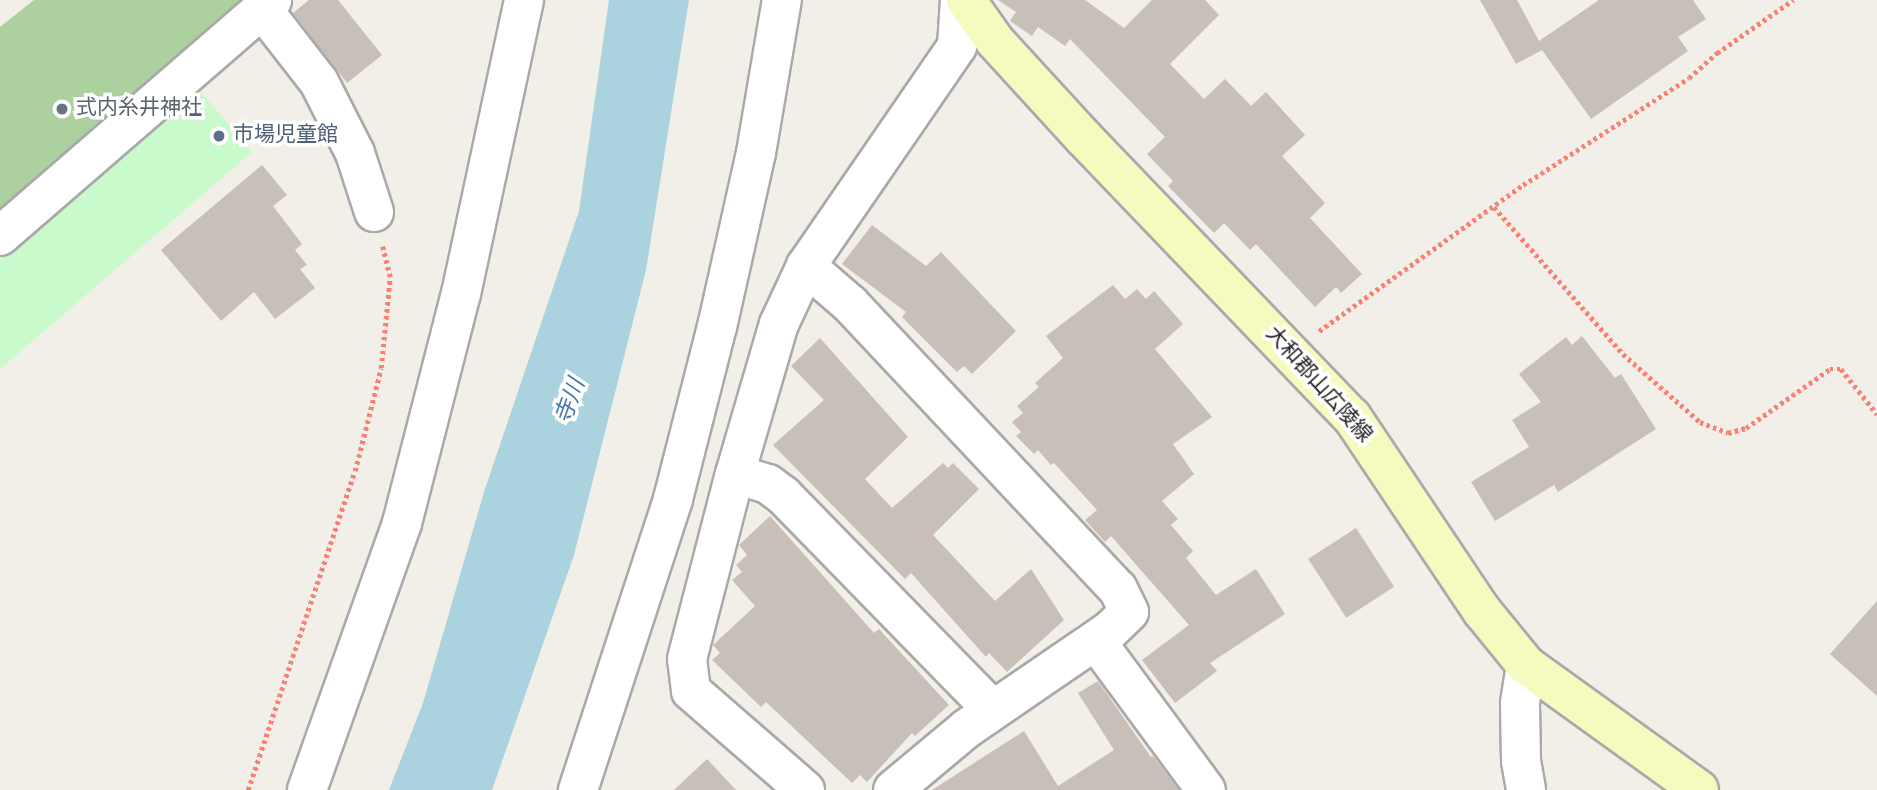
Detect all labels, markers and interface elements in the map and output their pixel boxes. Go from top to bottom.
place label: 式内糸井神社 [76,96,202,122]
marker: 式内糸井神社 [54,101,70,117]
place label: 市場児童館 [233,123,338,149]
marker: 市場児童館 [211,128,227,144]
street label: 大和郡山広陵線 [1259,322,1377,448]
water label: 寺川 [551,376,593,428]

